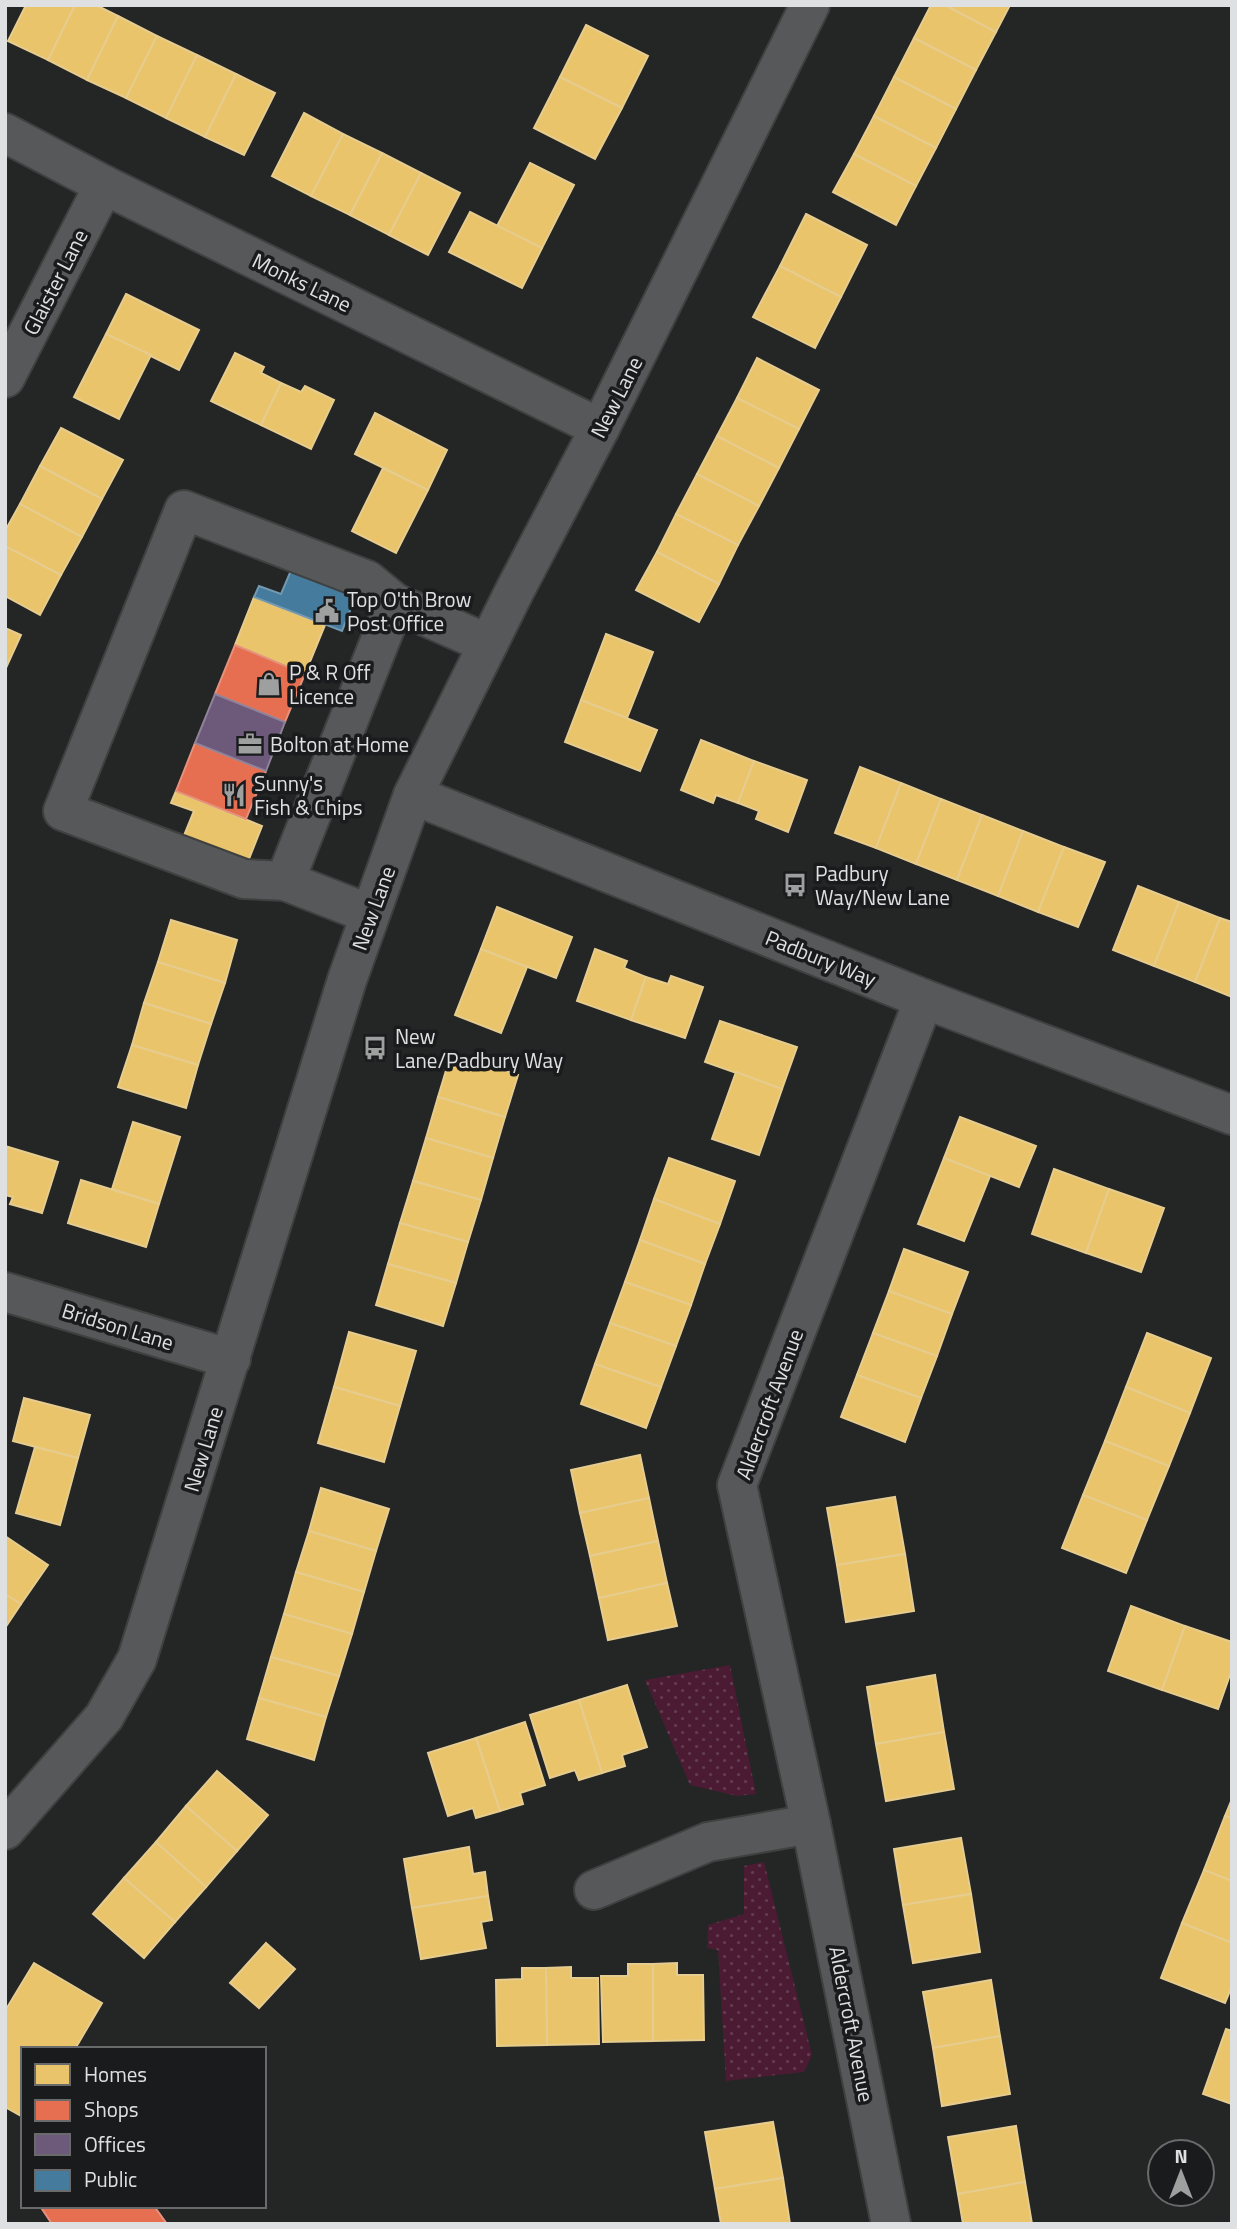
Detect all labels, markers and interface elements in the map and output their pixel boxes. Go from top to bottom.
street label: Glaister Lane [15,224,95,340]
street label: Monks Lane [247,244,357,320]
street label: New Lane [582,351,650,443]
place label: Top O'th Brow Post Office [347,583,471,639]
public building icon: Top O'th Brow Post Office [313,597,341,625]
place label: P & R Off Licence [289,656,371,712]
shop icon: P & R Off Licence [255,670,283,698]
place label: Bolton at Home [270,728,409,760]
office icon: Bolton at Home [236,730,264,758]
place label: Sunny's Fish & Chips [254,767,363,823]
restaurant icon: Sunny's Fish & Chips [220,781,248,809]
place label: Padbury Way/New Lane [815,857,950,913]
street label: New Lane [343,861,403,955]
bus stop icon: Padbury Way/New Lane [781,871,809,899]
street label: Padbury Way [761,921,881,995]
place label: New Lane/Padbury Way [395,1020,563,1076]
bus stop icon: New Lane/Padbury Way [361,1034,389,1062]
street label: Bridson Lane [58,1294,178,1358]
street label: Aldercroft Avenue [727,1324,811,1484]
street label: New Lane [175,1402,231,1496]
street label: Aldercroft Avenue [821,1943,883,2105]
legend [21,2047,266,2208]
text: Homes [84,2058,147,2090]
text: Shops [84,2093,139,2125]
text: Offices [84,2128,146,2160]
north arrow [1146,2138,1216,2208]
text: N [1174,2141,1188,2170]
text: Public [84,2163,137,2195]

